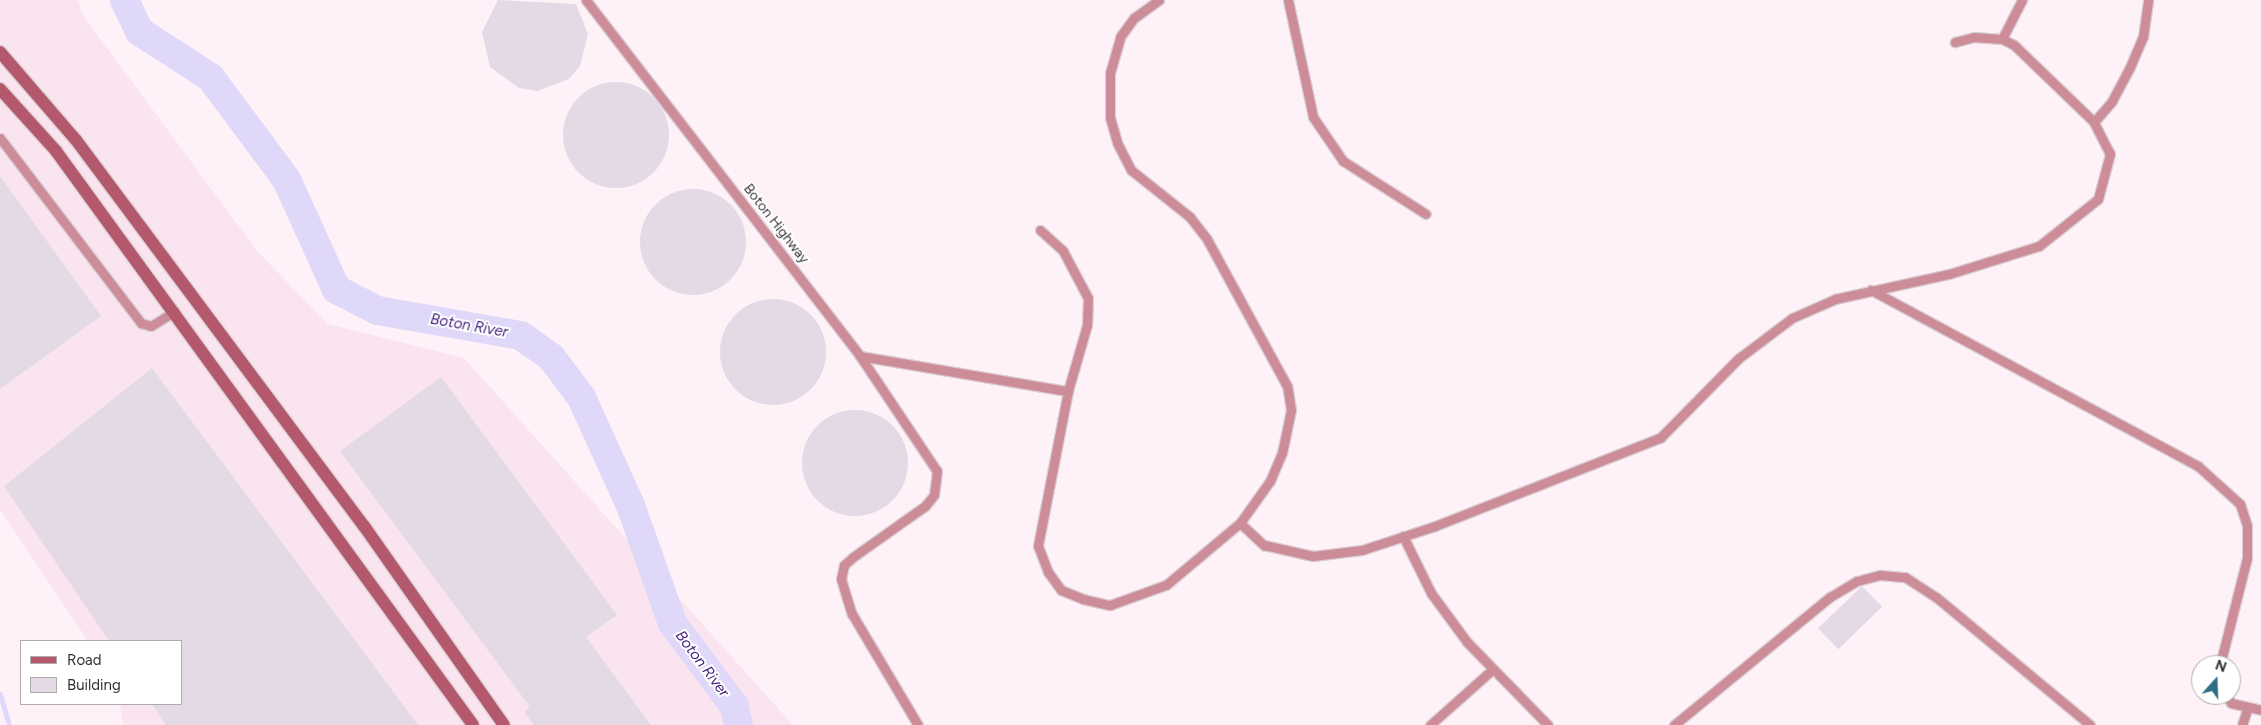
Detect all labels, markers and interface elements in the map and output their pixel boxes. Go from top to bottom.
street label: Boton Highway [740,181,812,267]
water label: Boton River [429,310,509,342]
water label: Boton River [671,627,733,701]
legend [20,640,182,705]
text: Road [67,651,102,669]
north arrow [2191,655,2241,705]
text: N [2213,657,2229,676]
text: Building [67,676,121,694]

